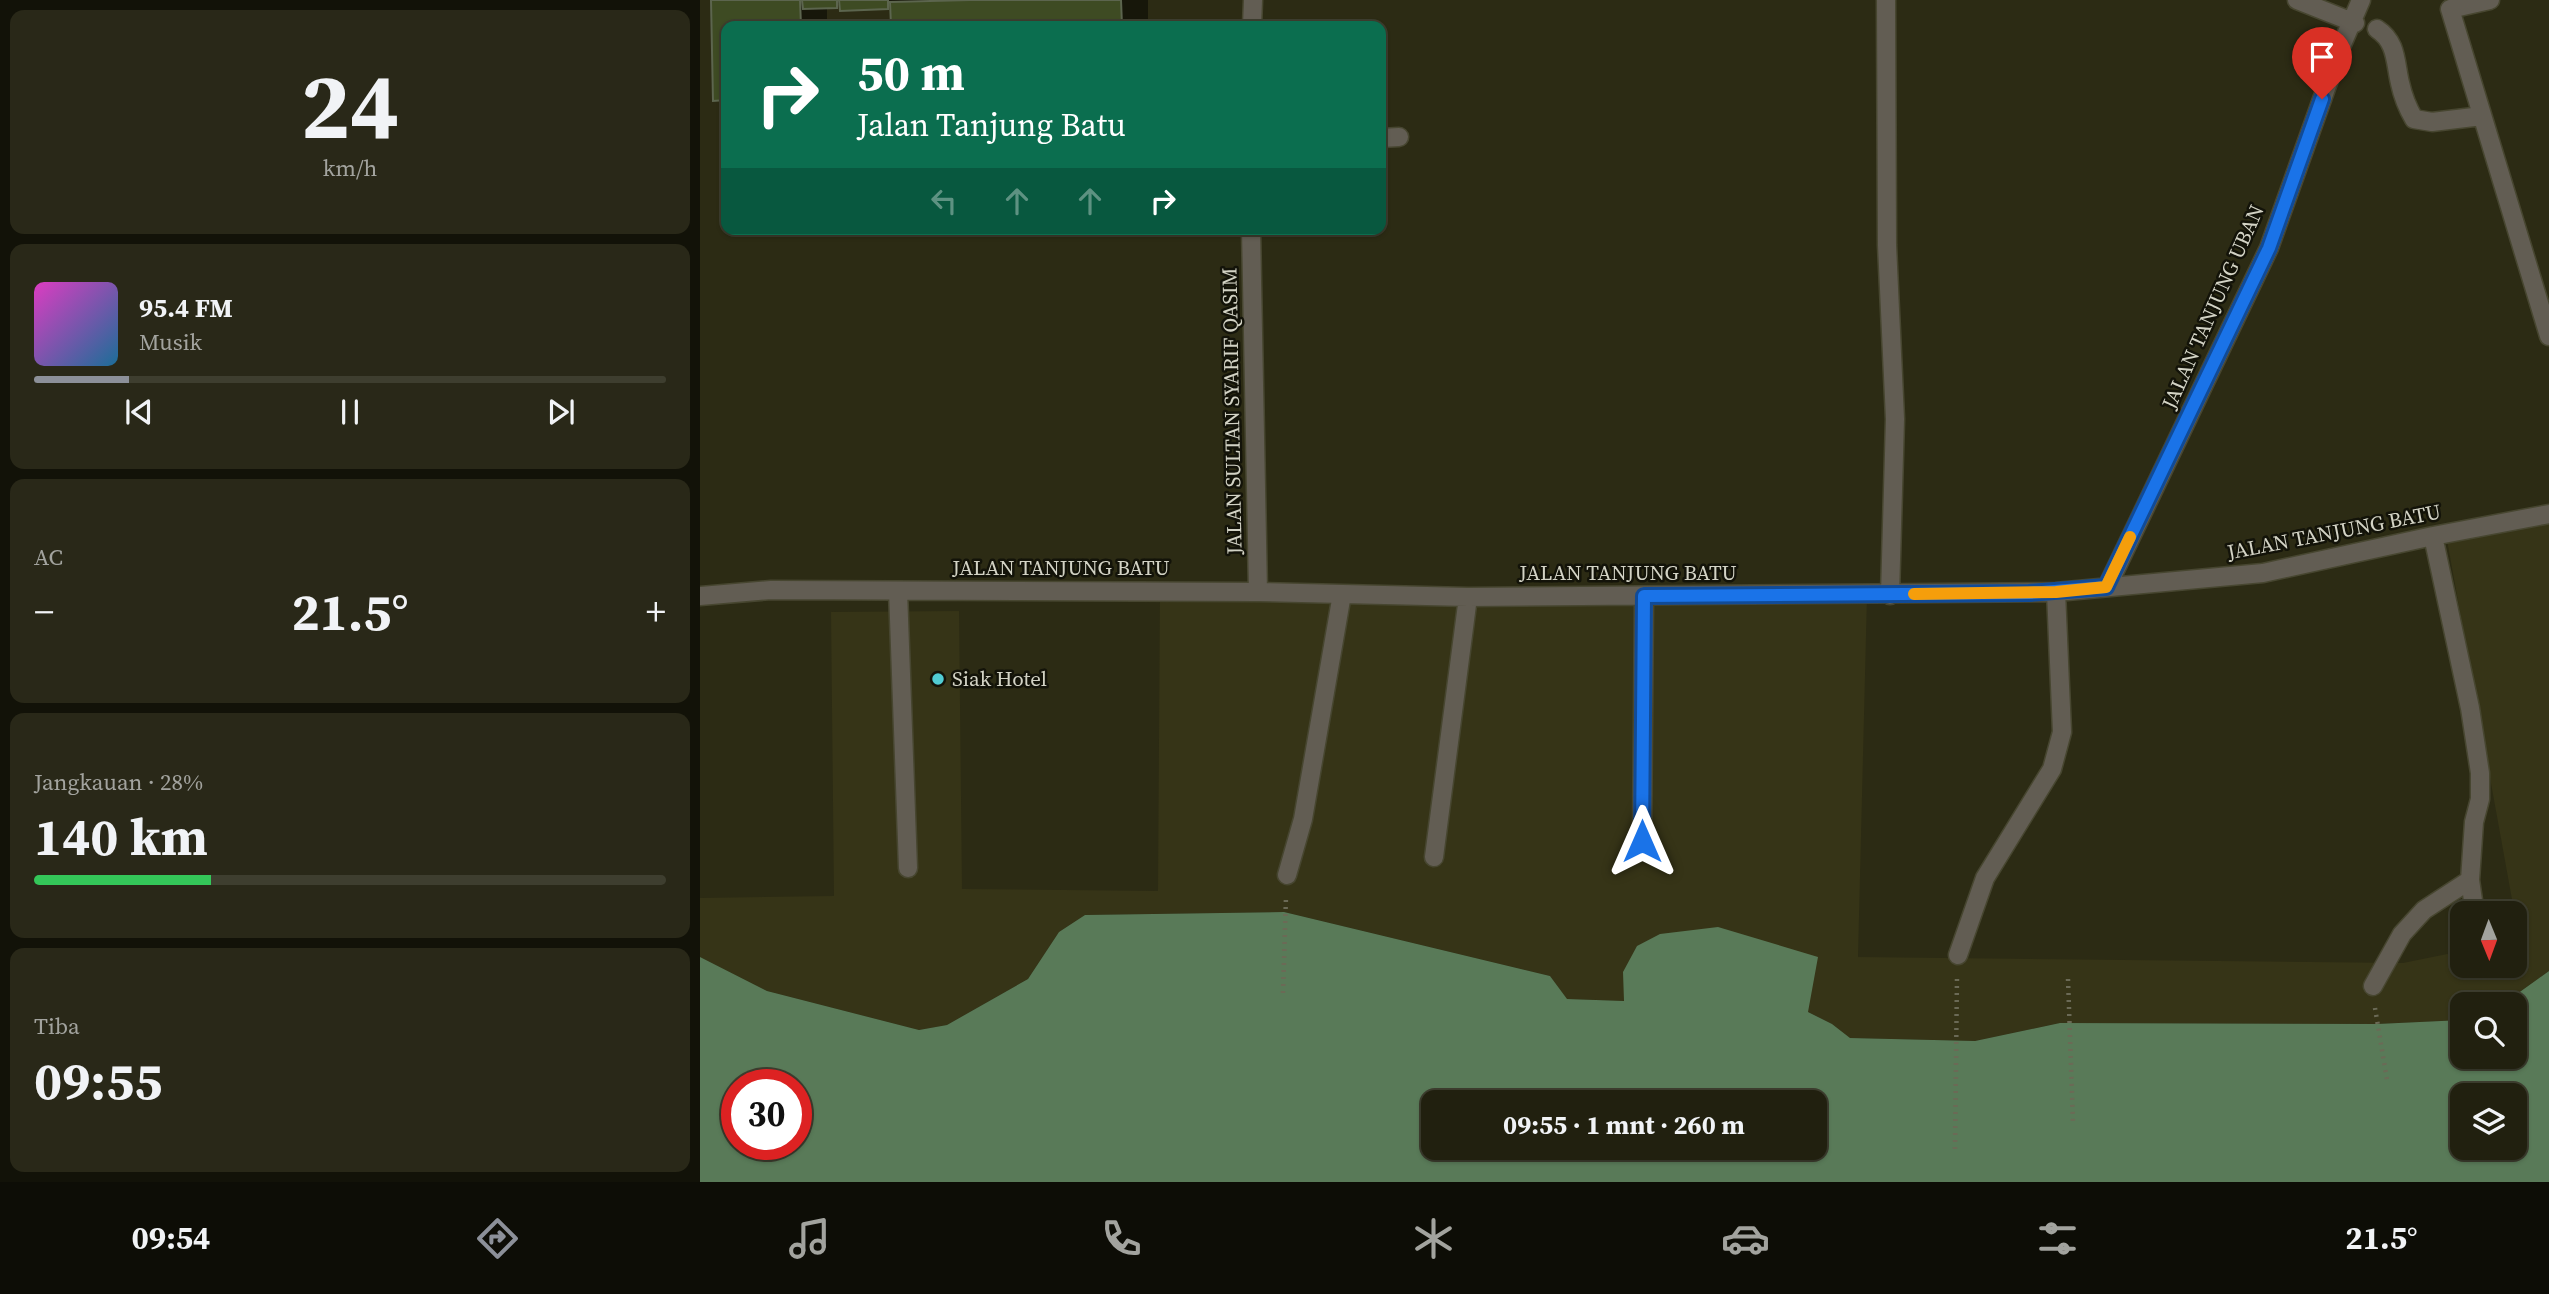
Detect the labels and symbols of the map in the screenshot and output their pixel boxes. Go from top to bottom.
pin [2292,27,2352,99]
street label: JALAN TANJUNG UBAN [2154,200,2271,415]
street label: JALAN SULTAN SYARIF QASIM [1214,267,1249,556]
street label: JALAN TANJUNG BATU [2223,497,2443,567]
street label: JALAN TANJUNG BATU [951,553,1170,582]
street label: JALAN TANJUNG BATU [1518,558,1737,587]
place label: Siak Hotel [952,664,1047,693]
marker: Siak Hotel [930,671,946,687]
position arrow [1605,804,1679,878]
north arrow [2450,901,2527,978]
speed limit sign: 30 [721,1069,812,1160]

